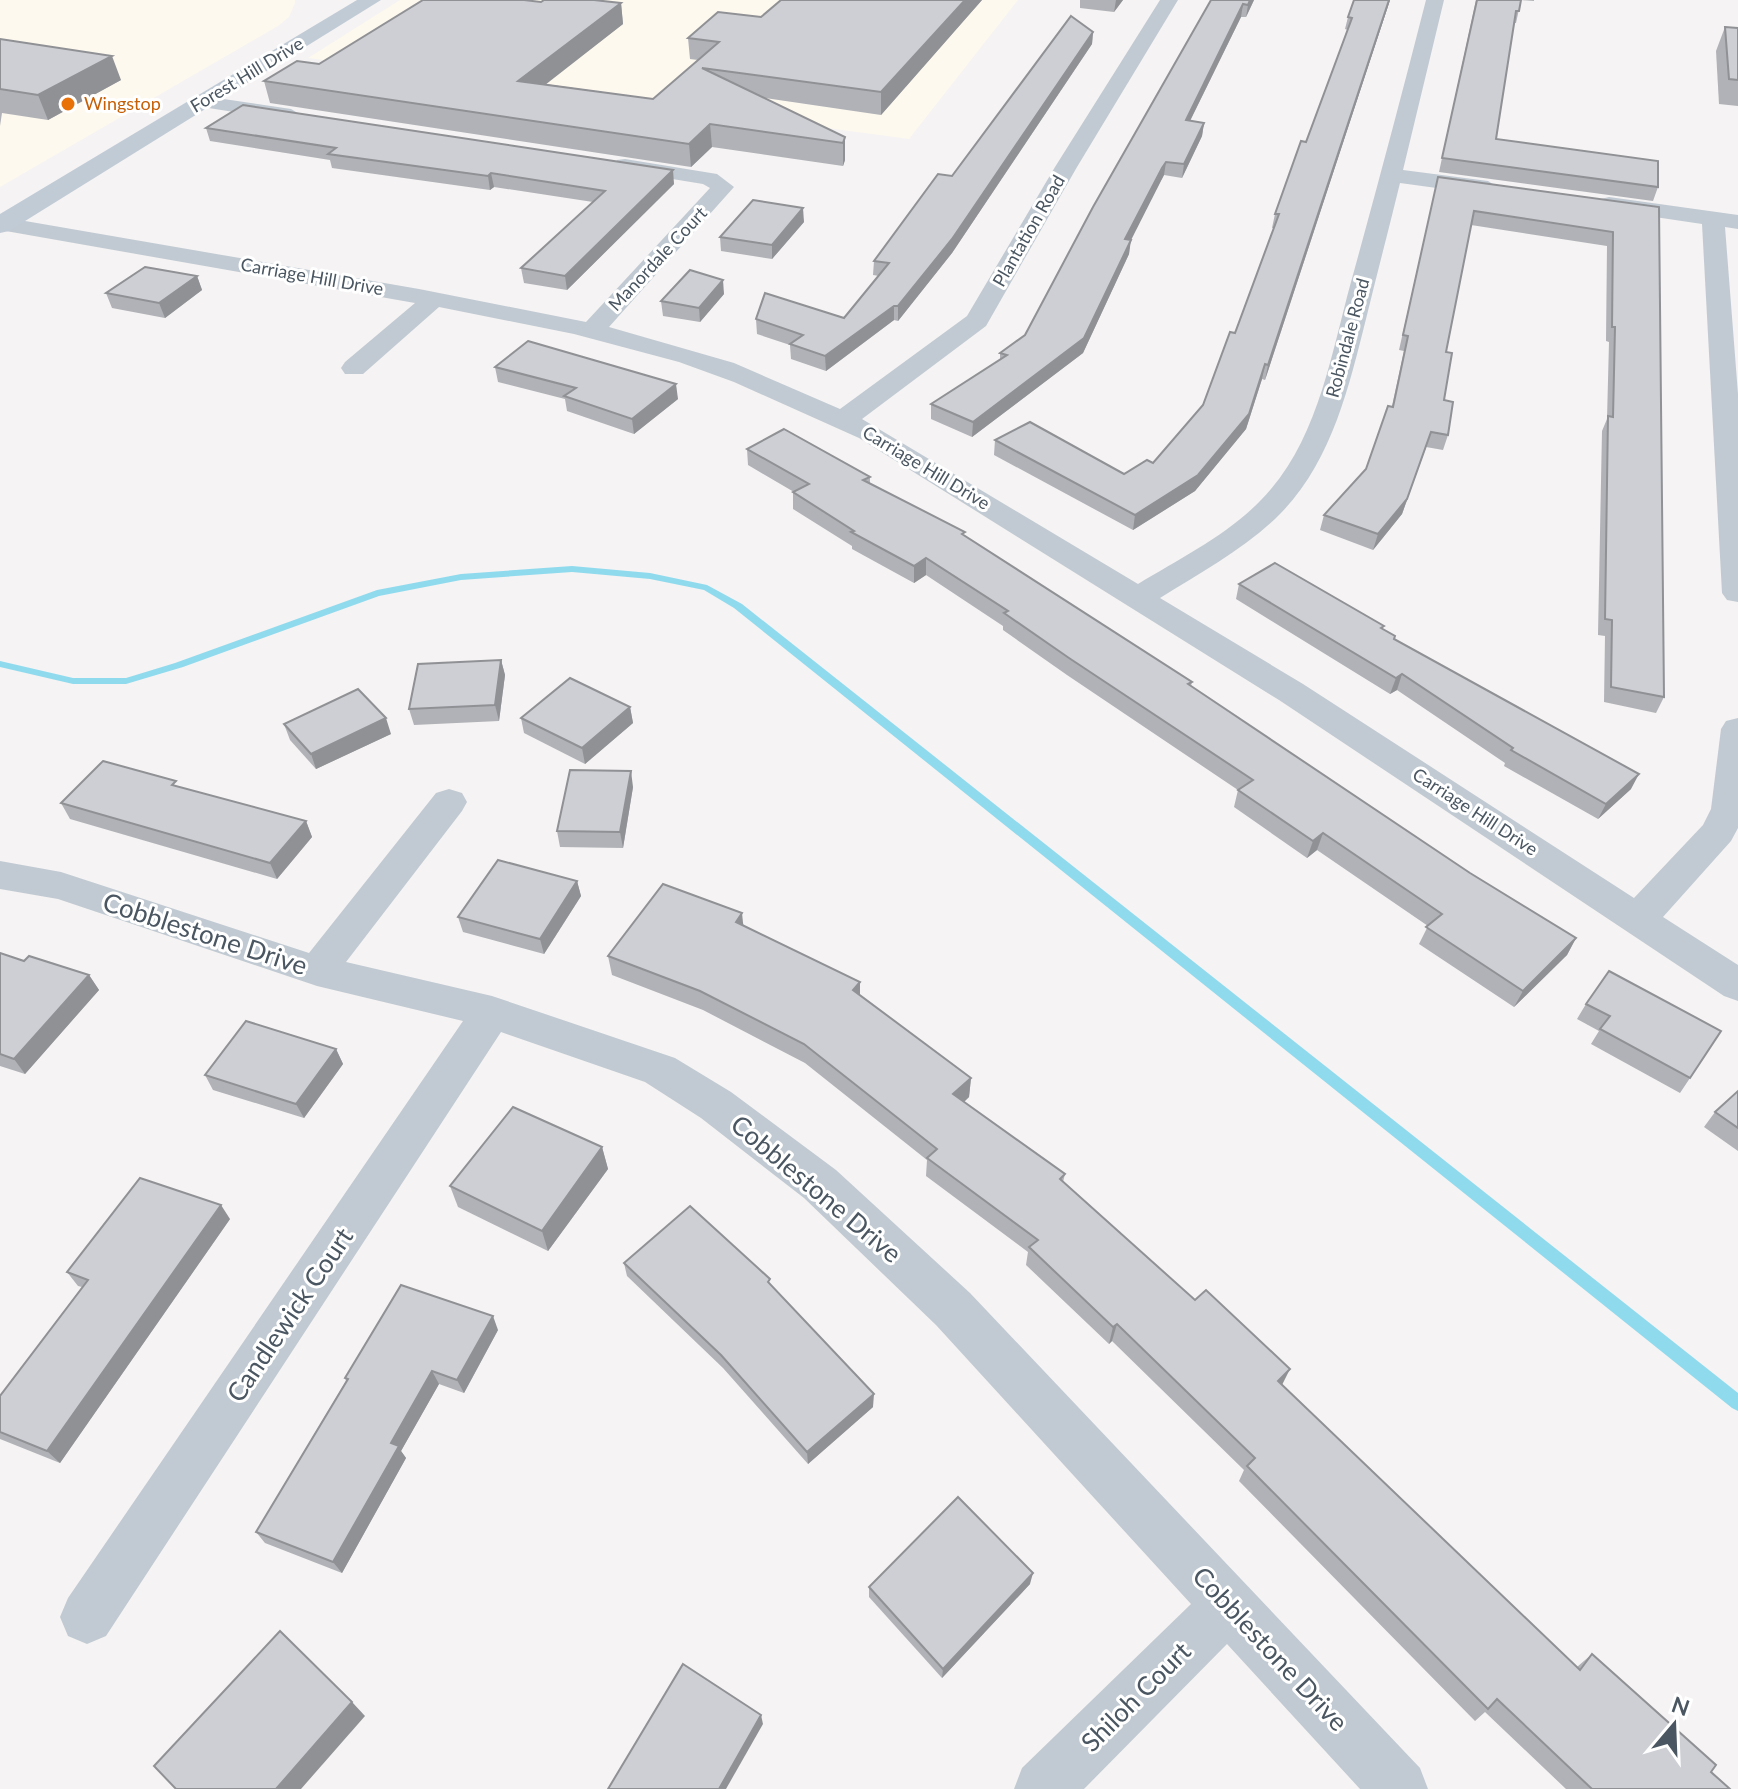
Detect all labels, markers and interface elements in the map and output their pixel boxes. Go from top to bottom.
street label: Forest Hill Drive [186,32,307,117]
place label: Wingstop [84,92,161,114]
marker: Wingstop [59,95,77,113]
street label: Plantation Road [987,171,1069,290]
street label: Manordale Court [603,201,711,315]
street label: Carriage Hill Drive [239,253,385,299]
street label: Robindale Road [1321,276,1374,400]
street label: Carriage Hill Drive [859,420,994,514]
street label: Carriage Hill Drive [1409,763,1542,860]
street label: Cobblestone Drive [99,885,312,981]
street label: Cobblestone Drive [725,1108,908,1269]
street label: Candlewick Court [219,1221,360,1408]
street label: Cobblestone Drive [1186,1560,1355,1737]
street label: Shiloh Court [1074,1634,1197,1758]
north arrow [1634,1685,1714,1765]
text: N [1668,1690,1693,1721]

